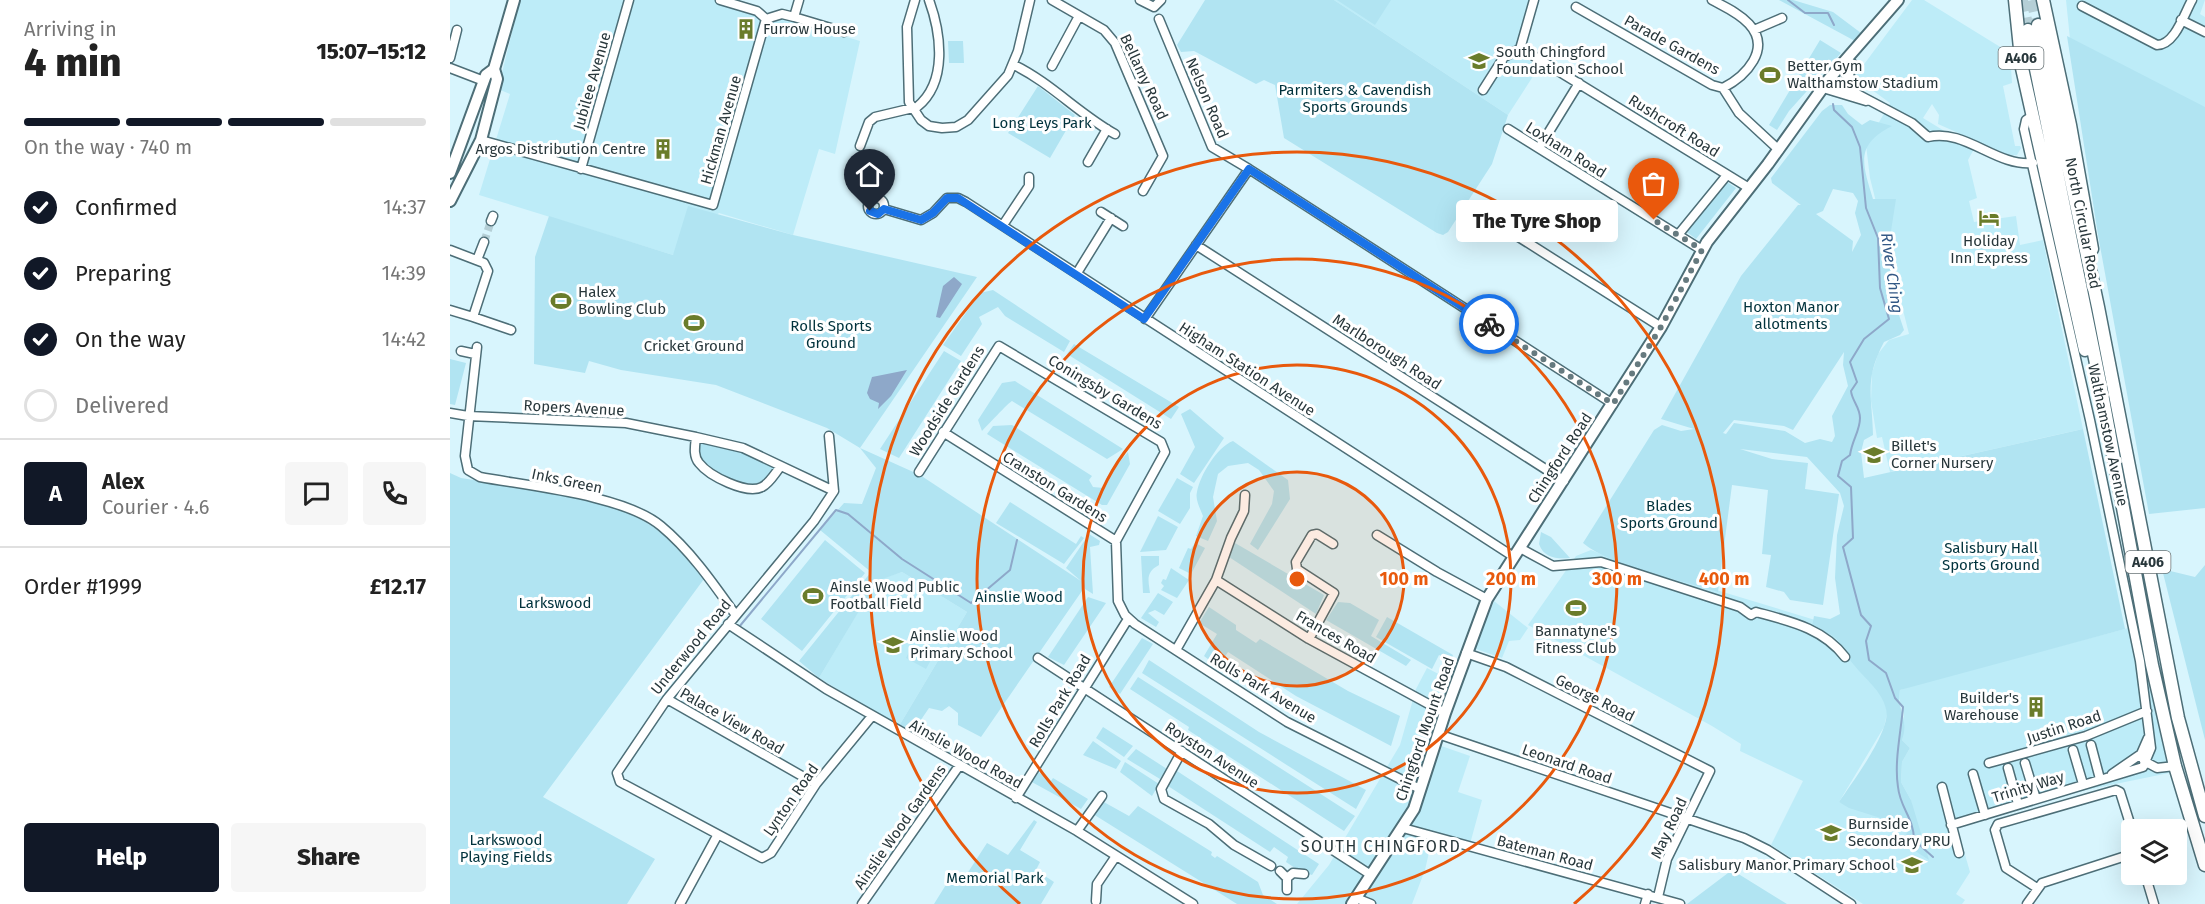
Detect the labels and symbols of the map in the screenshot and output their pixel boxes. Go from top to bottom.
street label: Parade Gardens [1621,11,1723,79]
building icon: Furrow House [734,17,758,41]
place label: Furrow House [763,20,856,38]
street label: Jubilee Avenue [569,30,615,132]
street label: Bellamy Road [1116,31,1172,123]
place label: South Chingford Foundation School [1496,43,1624,78]
road number: A406 [1998,47,2044,69]
school or university icon: South Chingford Foundation School [1467,49,1491,73]
street label: Nelson Road [1182,55,1232,141]
place label: Better Gym Walthamstow Stadium [1787,57,1939,92]
sports icon: Better Gym Walthamstow Stadium [1758,63,1782,87]
street label: Hickman Avenue [697,73,745,187]
park label: Parmiters & Cavendish Sports Grounds [1278,81,1432,116]
street label: Rushcroft Road [1625,91,1723,161]
park label: Long Leys Park [992,114,1092,132]
street label: Loxham Road [1522,118,1610,182]
building icon: Argos Distribution Centre [651,137,675,161]
place label: Argos Distribution Centre [475,140,646,158]
pin [844,149,895,211]
street label: North Circular Road [2061,156,2105,290]
pin [1628,158,1679,220]
callout: The Tyre Shop [1456,199,1618,241]
hotel icon: Holiday Inn Express [1977,206,2001,230]
water label: River Ching [1877,231,1907,315]
place label: Holiday Inn Express [1950,232,2028,267]
place label: Halex Bowling Club [578,283,666,318]
sports icon: Halex Bowling Club [549,289,573,313]
courier [1459,294,1519,354]
park label: Hoxton Manor allotments [1743,298,1839,333]
street label: Marlborough Road [1329,310,1445,394]
sports icon: Cricket Ground [682,311,706,335]
park label: Rolls Sports Ground [790,317,872,352]
street label: Higham Station Avenue [1176,318,1318,420]
place label: Cricket Ground [644,337,744,355]
street label: Woodside Gardens [906,342,988,460]
street label: Coningsby Gardens [1045,351,1165,433]
street label: Walthamstow Avenue [2084,362,2132,508]
street label: Ropers Avenue [523,396,625,420]
street label: Chingford Road [1524,409,1596,507]
place label: Billet's Corner Nursery [1891,437,1994,472]
school or university icon: Billet's Corner Nursery [1862,443,1886,467]
street label: Cranston Gardens [999,448,1111,526]
street label: Inks Green [530,465,604,497]
park label: Blades Sports Ground [1620,497,1718,532]
park label: Salisbury Hall Sports Ground [1942,539,2040,574]
road number: A406 [2126,551,2170,573]
text: 100 m [1380,568,1428,590]
text: 200 m [1486,568,1536,590]
text: 300 m [1591,568,1642,590]
text: 400 m [1699,568,1749,590]
centre of rings [1287,569,1307,589]
place label: Ainsle Wood Public Football Field [830,578,960,613]
sports icon: Ainsle Wood Public Football Field [801,584,825,608]
park label: Ainslie Wood [975,588,1063,606]
park label: Larkswood [518,594,592,612]
street label: Underwood Road [647,596,735,698]
sports icon: Bannatyne's Fitness Club [1564,596,1588,620]
street label: Frances Road [1293,607,1379,667]
place label: Bannatyne's Fitness Club [1535,622,1617,657]
place label: Ainslie Wood Primary School [910,627,1013,662]
school or university icon: Ainslie Wood Primary School [881,633,905,657]
street label: Rolls Park Avenue [1207,649,1319,727]
street label: Rolls Park Road [1025,651,1095,751]
street label: Chingford Mount Road [1392,654,1458,804]
street label: George Road [1552,670,1638,726]
street label: Palace View Road [677,684,787,758]
place label: Builder's Warehouse [1944,689,2019,724]
building icon: Builder's Warehouse [2024,695,2048,719]
street label: Justin Road [2024,706,2104,748]
street label: Ainslie Wood Road [906,715,1026,793]
street label: Royston Avenue [1162,718,1262,792]
street label: Leonard Road [1520,740,1614,788]
street label: Lynton Road [760,760,822,840]
street label: Ainslie Wood Gardens [850,761,950,893]
street label: Trinity Way [1990,767,2067,806]
street label: May Road [1647,794,1691,862]
place label: Burnside Secondary PRU [1848,815,1951,850]
school or university icon: Burnside Secondary PRU [1819,821,1843,845]
park label: Larkswood Playing Fields [460,831,552,866]
street label: Bateman Road [1495,831,1595,875]
district label: SOUTH CHINGFORD [1301,837,1461,856]
school or university icon: Salisbury Manor Primary School [1900,853,1924,877]
place label: Salisbury Manor Primary School [1679,856,1896,874]
park label: Memorial Park [946,869,1044,887]

